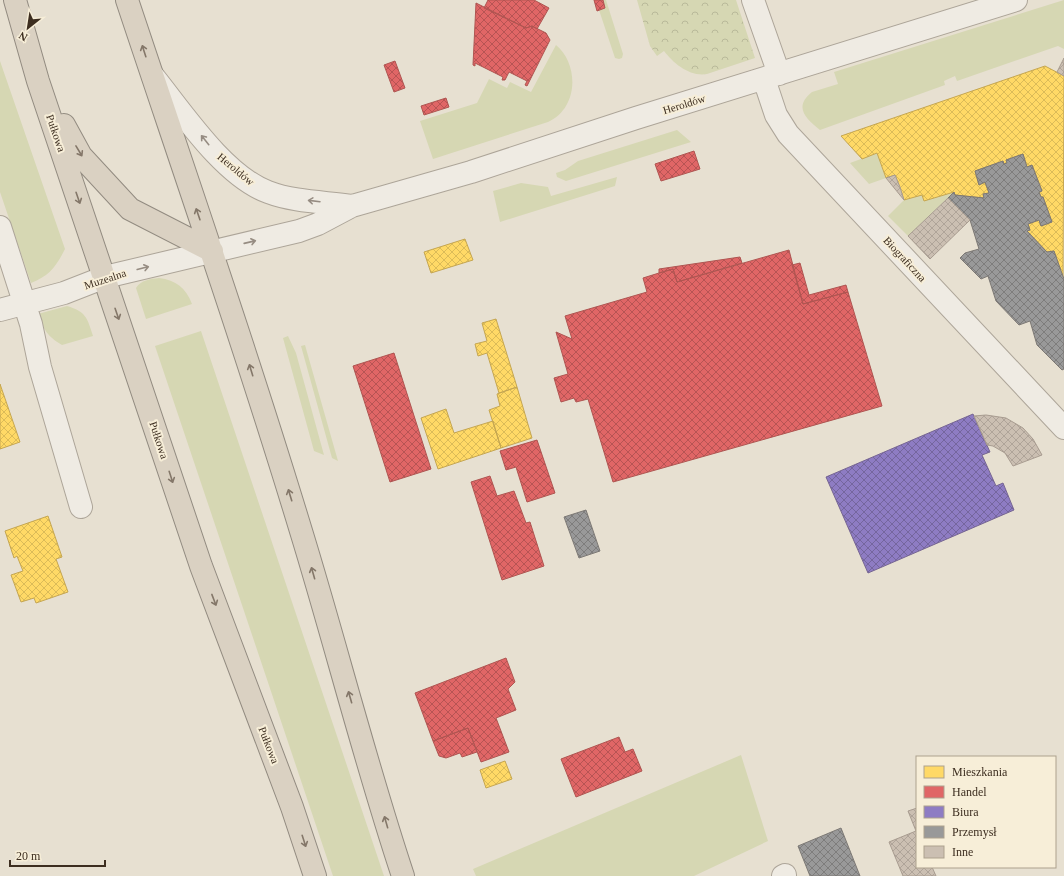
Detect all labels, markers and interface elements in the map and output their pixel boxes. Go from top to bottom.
north arrow [8,8,48,48]
text: N [17,29,29,44]
one-way arrow [140,45,147,58]
street label: Heroldów [661,92,707,116]
street label: Pułkowa [44,113,68,153]
one-way arrow [200,134,209,145]
one-way arrow [75,145,83,157]
street label: Heroldów [215,150,257,188]
one-way arrow [75,191,82,204]
one-way arrow [308,197,321,204]
one-way arrow [194,208,201,221]
street label: Biograficzna [881,234,929,284]
one-way arrow [243,238,256,246]
one-way arrow [136,264,149,271]
street label: Muzealna [83,267,128,291]
one-way arrow [114,308,121,321]
one-way arrow [247,364,254,377]
street label: Pułkowa [147,420,171,460]
one-way arrow [168,471,176,483]
one-way arrow [286,488,293,501]
one-way arrow [309,566,316,579]
one-way arrow [210,594,218,606]
one-way arrow [346,691,353,704]
street label: Pułkowa [256,725,282,765]
legend [916,756,1056,868]
text: Mieszkania [952,765,1008,779]
text: Handel [952,785,987,799]
text: Biura [952,805,979,819]
one-way arrow [382,816,389,829]
text: Przemysł [952,825,997,839]
one-way arrow [300,835,308,847]
scale bar [10,842,105,868]
text: Inne [952,845,973,859]
text: 20 m [16,849,41,863]

